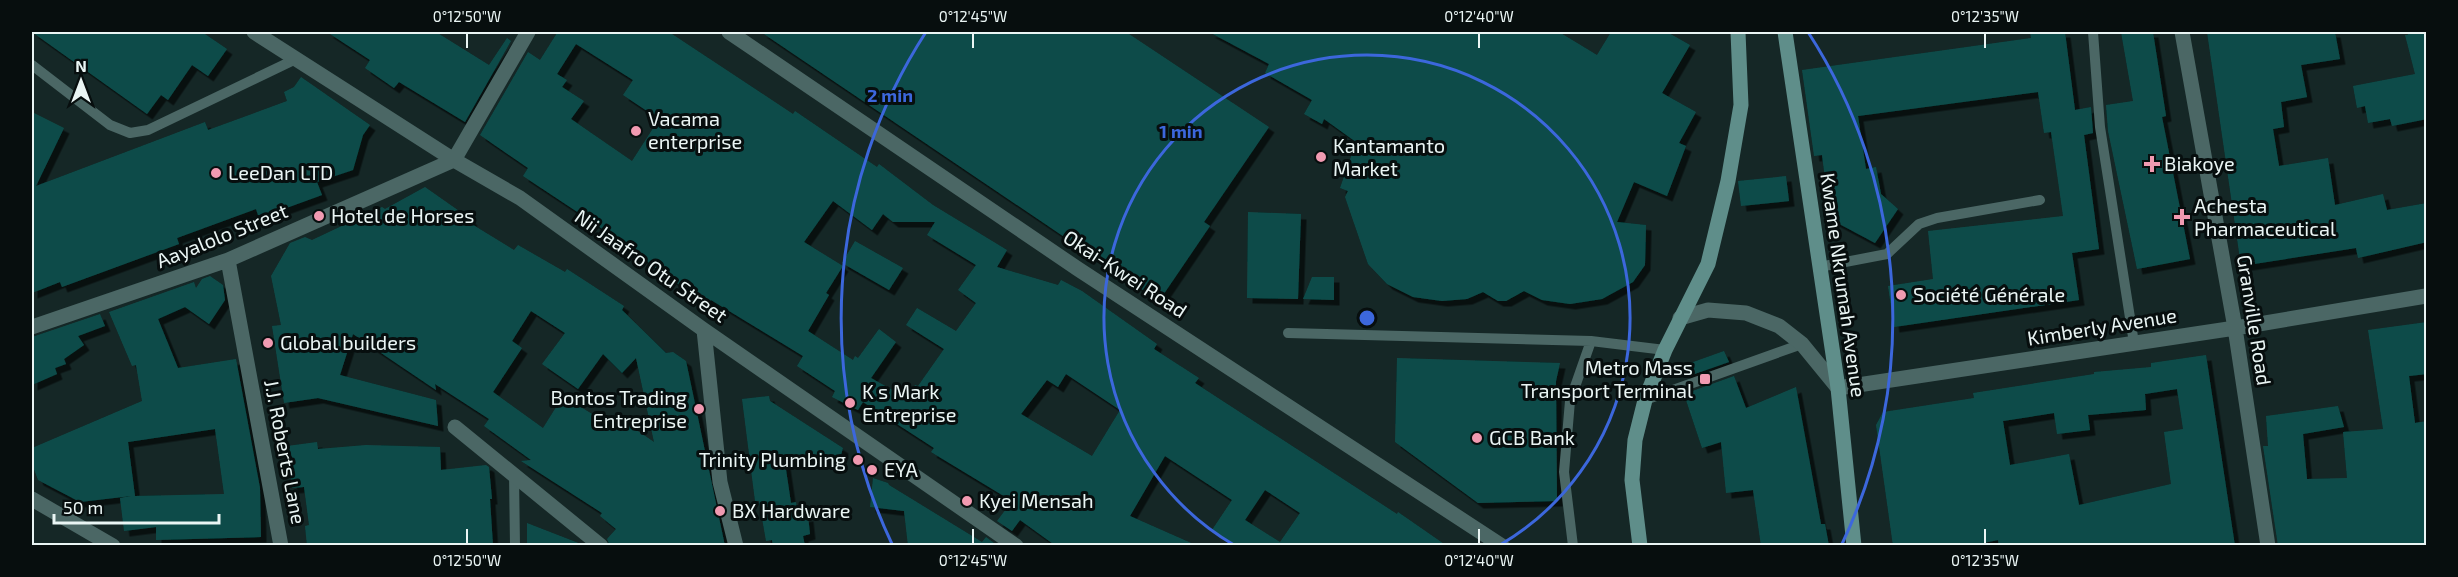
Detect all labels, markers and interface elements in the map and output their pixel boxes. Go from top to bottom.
text: 0°12'50"W [433,7,501,25]
text: 0°12'45"W [939,7,1007,25]
text: 0°12'40"W [1444,7,1514,25]
text: 0°12'35"W [1951,7,2019,25]
north arrow [51,51,111,111]
text: N [75,56,87,75]
text: 2 min [867,84,913,106]
place label: Vacama enterprise [648,106,742,153]
text: 1 min [1159,120,1203,142]
marker: Vacama enterprise [629,124,643,138]
place label: Kantamanto Market [1333,133,1445,180]
marker: Kantamanto Market [1314,150,1328,164]
place label: Biakoye [2164,151,2235,175]
marker: Biakoye [2145,157,2159,171]
place label: LeeDan LTD [228,160,333,184]
marker: LeeDan LTD [209,166,223,180]
street label: Kwame Nkrumah Avenue [1816,171,1872,399]
place label: Achesta Pharmaceutical [2194,193,2336,240]
street label: Aayalolo Street [152,198,291,272]
place label: Hotel de Horses [331,203,474,227]
street label: Nii Jaafro Otu Street [571,204,733,327]
marker: Hotel de Horses [312,209,326,223]
marker: Achesta Pharmaceutical [2175,210,2189,224]
street label: Okai-Kwei Road [1059,224,1192,322]
street label: Granville Road [2233,253,2277,387]
place label: Société Générale [1913,282,2065,306]
marker: Société Générale [1894,288,1908,302]
street label: Kimberly Avenue [2025,302,2178,350]
centre of rings [1357,308,1377,328]
place label: Global builders [280,330,416,354]
marker: Global builders [261,336,275,350]
place label: Metro Mass Transport Terminal [1521,355,1693,402]
marker: Metro Mass Transport Terminal [1698,372,1712,386]
street label: J.J. Roberts Lane [260,377,312,526]
place label: K s Mark Entreprise [862,379,956,426]
place label: Bontos Trading Entreprise [551,385,687,432]
marker: K s Mark Entreprise [843,396,857,410]
marker: Bontos Trading Entreprise [692,402,706,416]
place label: GCB Bank [1489,425,1575,449]
marker: GCB Bank [1470,431,1484,445]
place label: Trinity Plumbing [699,447,846,471]
marker: Trinity Plumbing [851,453,865,467]
place label: EYA [884,457,919,481]
marker: EYA [865,463,879,477]
scale bar [54,487,219,525]
place label: Kyei Mensah [979,488,1094,512]
marker: Kyei Mensah [960,494,974,508]
text: 50 m [63,496,103,518]
place label: BX Hardware [732,498,851,522]
marker: BX Hardware [713,504,727,518]
text: 0°12'50"W [433,551,501,569]
text: 0°12'45"W [939,551,1007,569]
text: 0°12'40"W [1444,551,1514,569]
text: 0°12'35"W [1951,551,2019,569]

